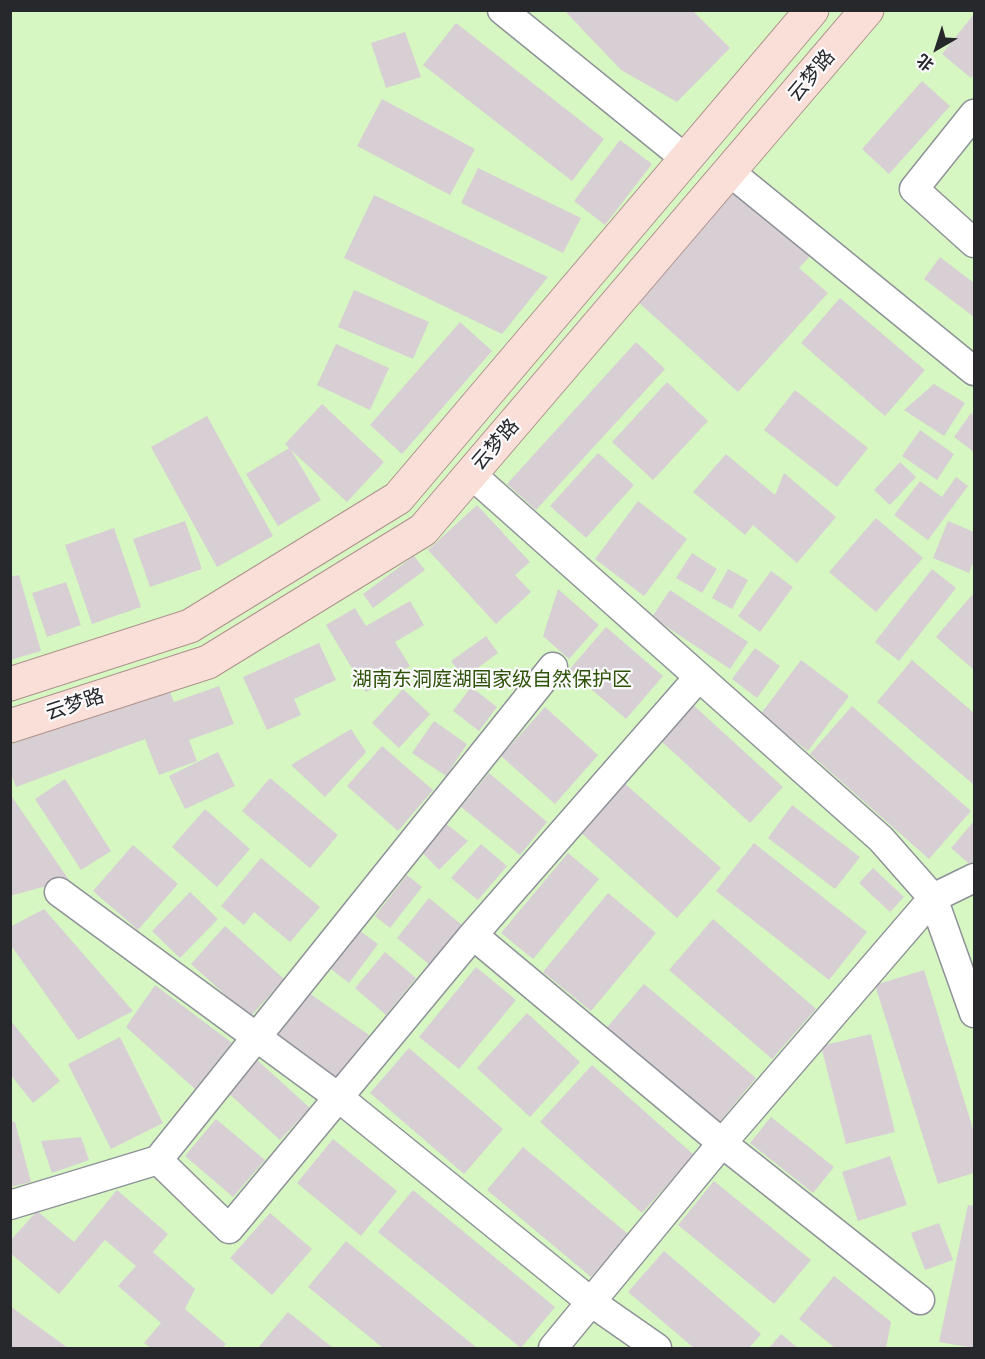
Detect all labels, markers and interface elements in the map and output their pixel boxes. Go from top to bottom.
north arrow [907,18,967,78]
street label: 云梦路 [784,45,840,107]
text: 北 [913,50,938,75]
street label: 云梦路 [467,414,525,476]
park label: 湖南东洞庭湖国家级自然保护区 [352,668,632,692]
street label: 云梦路 [43,684,107,726]

